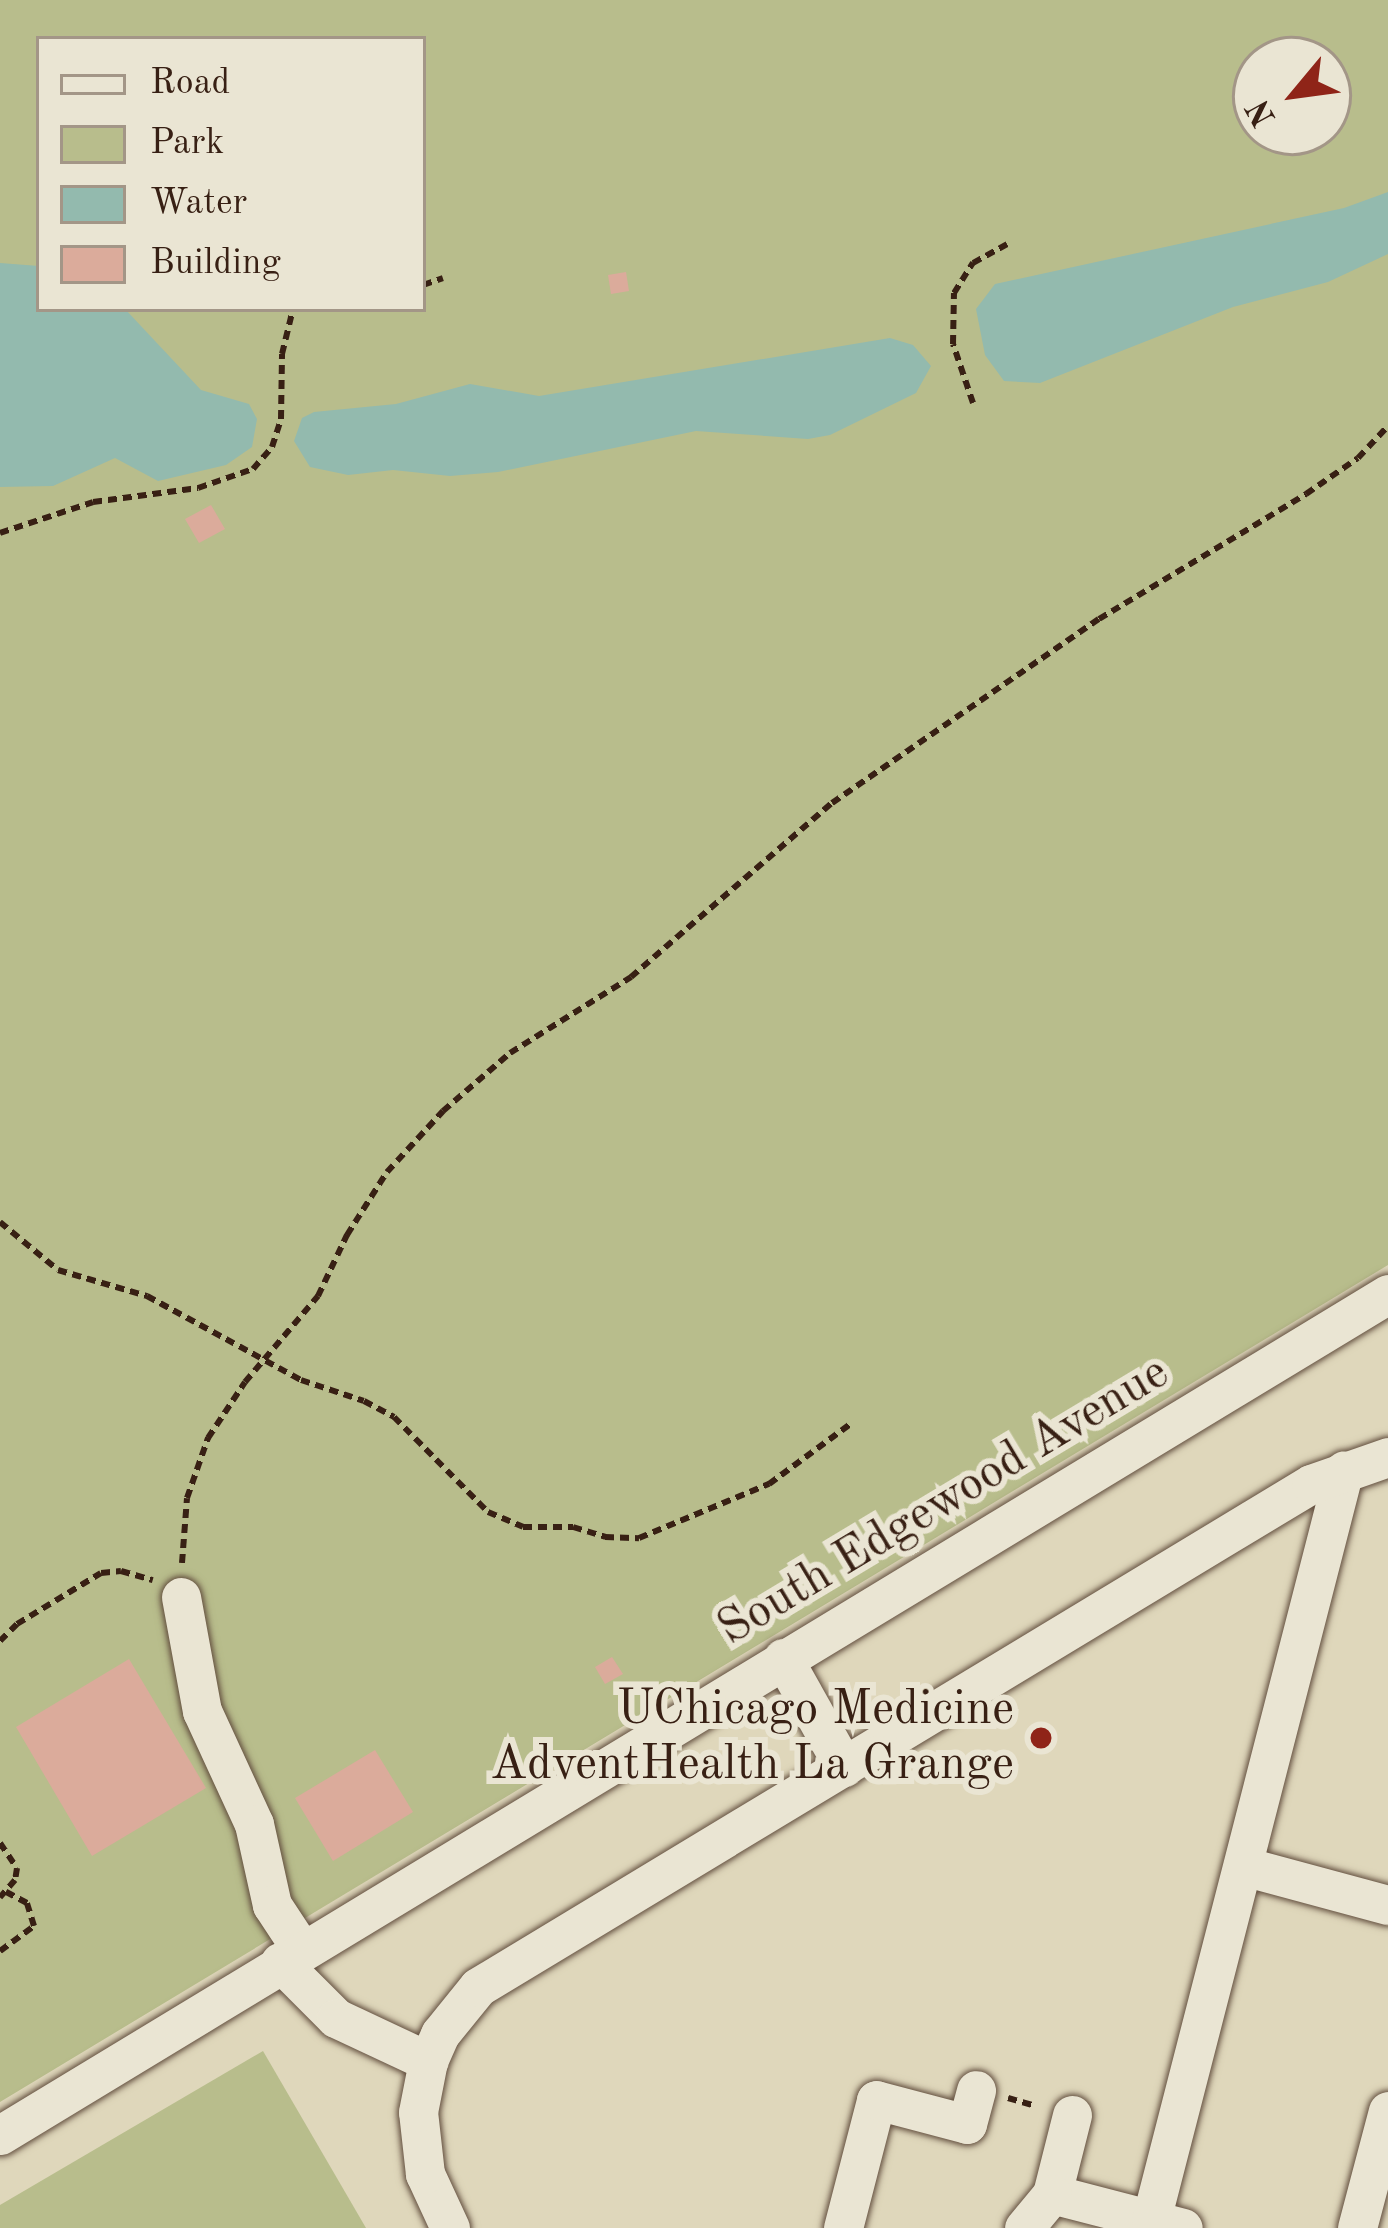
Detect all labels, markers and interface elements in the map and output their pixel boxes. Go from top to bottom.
legend [36,36,426,312]
north arrow [1232,36,1352,156]
text: Road [150,66,230,102]
text: N [1242,93,1283,131]
text: Park [150,126,224,162]
text: Water [150,186,247,222]
text: Building [150,246,281,282]
street label: South Edgewood Avenue [708,1345,1180,1659]
place label: UChicago Medicine AdventHealth La Grange [490,1681,1014,1794]
marker: UChicago Medicine AdventHealth La Grange [1025,1722,1057,1754]

